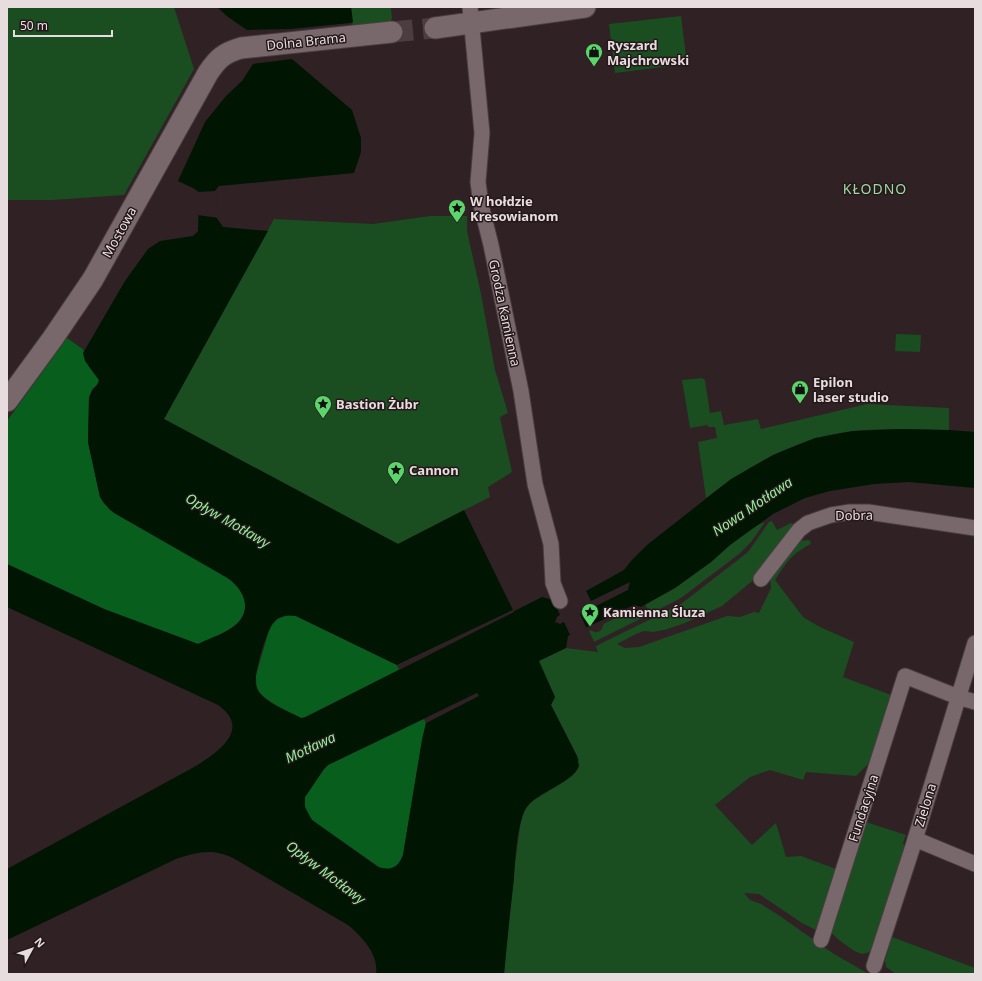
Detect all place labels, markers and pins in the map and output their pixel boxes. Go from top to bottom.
place label: Ryszard Majchrowski [607,36,689,69]
shop icon: Ryszard Majchrowski [584,42,604,67]
place label: W hołdzie Kresowianom [470,192,558,225]
place icon: W hołdzie Kresowianom [447,198,467,223]
place label: Epilon laser studio [813,373,889,406]
shop icon: Epilon laser studio [790,379,810,404]
place icon: Bastion Żubr [313,394,333,419]
place label: Bastion Żubr [336,395,419,413]
place icon: Cannon [386,460,406,485]
place label: Cannon [409,461,459,479]
place icon: Kamienna Śluza [580,602,600,627]
place label: Kamienna Śluza [603,603,706,621]

